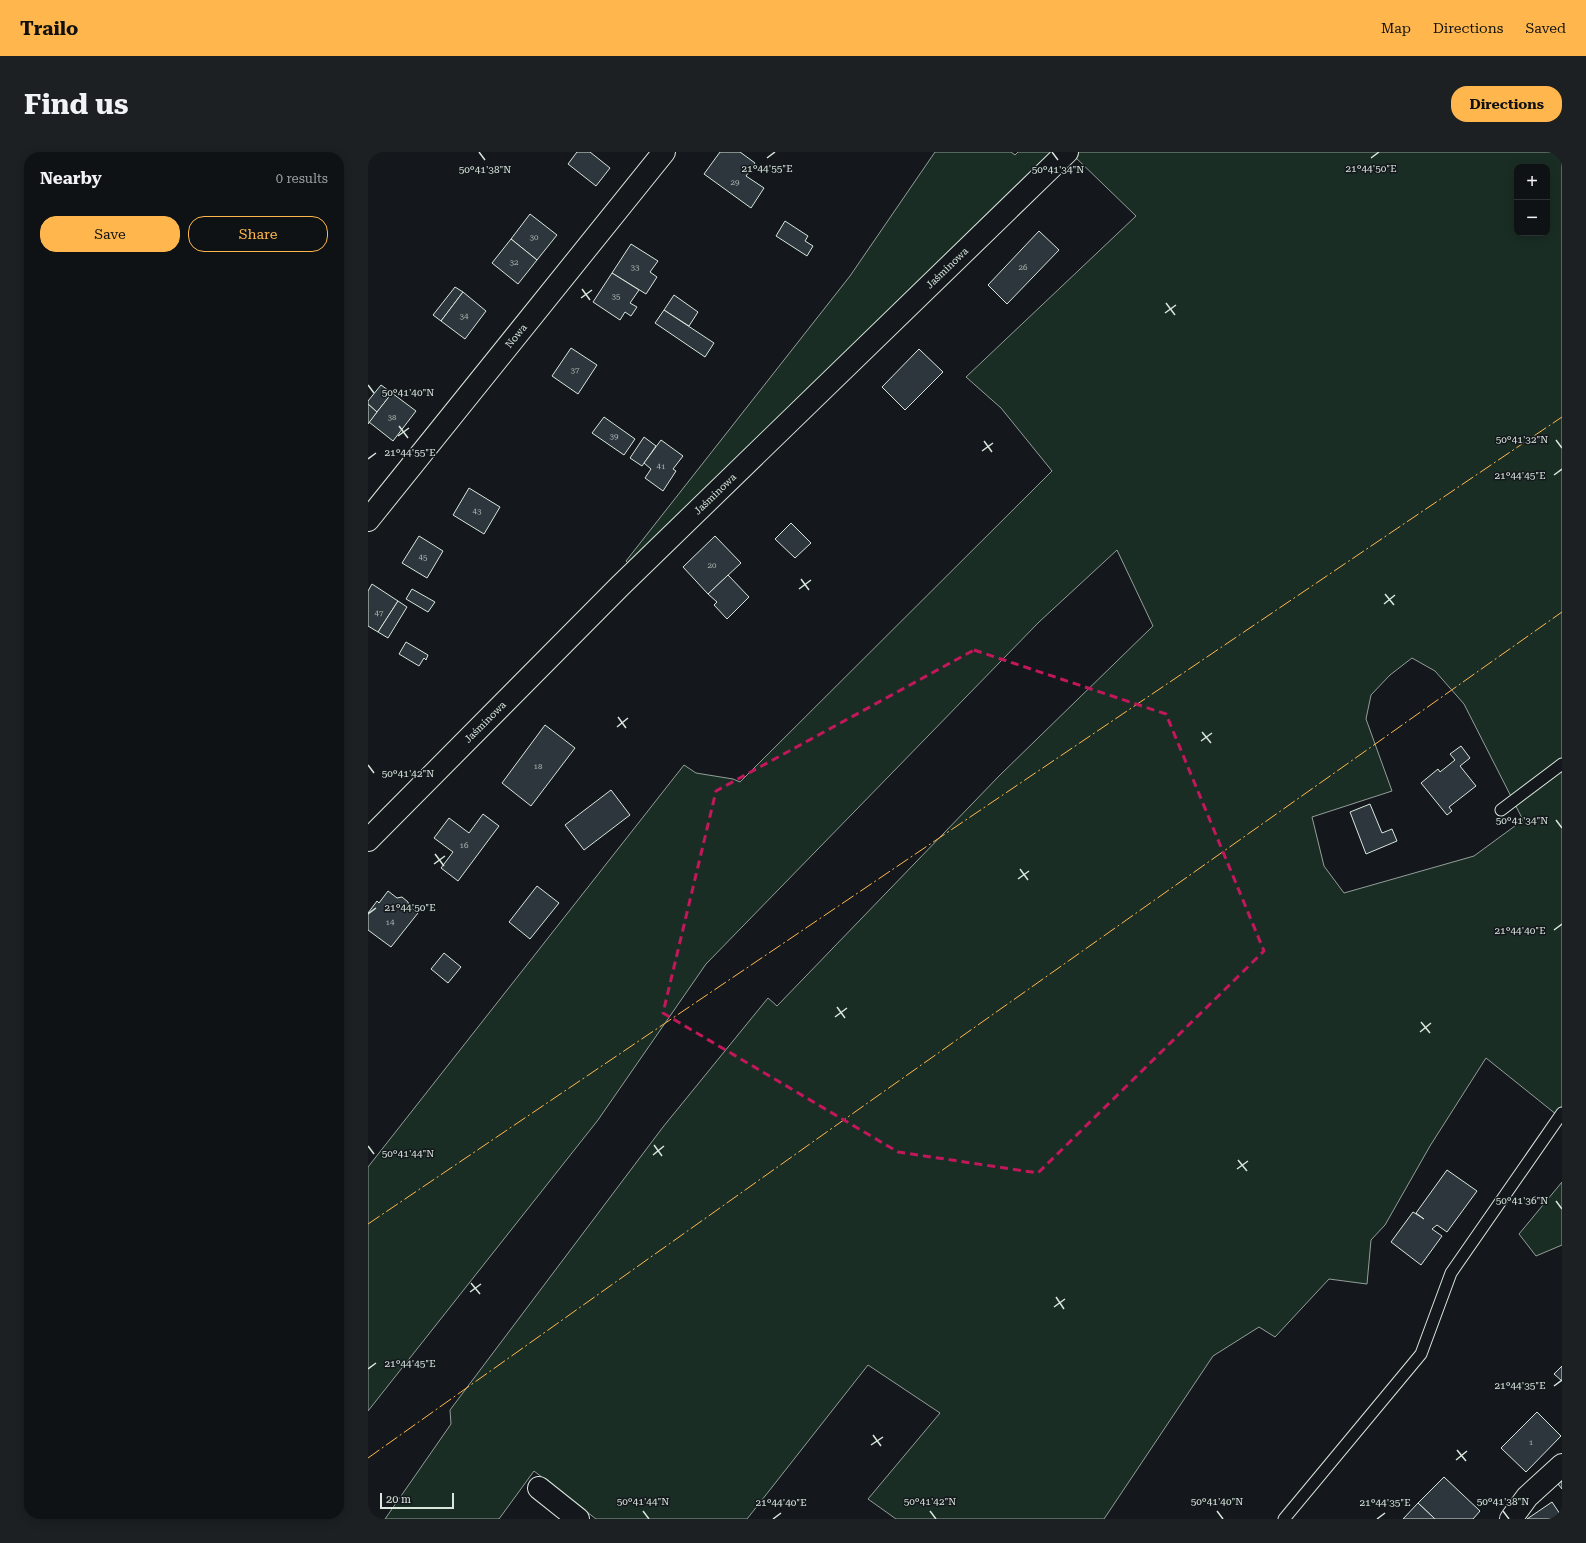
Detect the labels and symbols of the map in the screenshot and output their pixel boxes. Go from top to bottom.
text: 21°44'55"E [741,163,793,174]
text: 21°44'50"E [1345,163,1397,174]
text: 50°41'38"N [459,164,511,175]
text: 50°41'34"N [1032,164,1084,175]
house number: 29 [731,178,740,187]
house number: 30 [530,233,539,242]
street label: Jaśminowa [924,245,971,291]
house number: 32 [510,258,519,267]
house number: 33 [631,263,640,272]
house number: 26 [1019,263,1028,272]
house number: 35 [612,292,621,301]
house number: 34 [460,312,469,321]
street label: Nowa [503,321,529,350]
house number: 37 [571,366,580,375]
text: 50°41'40"N [382,387,434,398]
house number: 38 [388,413,397,422]
house number: 39 [610,432,619,441]
text: 50°41'32"N [1496,434,1548,445]
text: 21°44'55"E [384,447,436,458]
house number: 41 [657,462,666,471]
text: 21°44'45"E [1494,470,1546,481]
street label: Jaśminowa [692,471,739,517]
house number: 43 [473,507,482,516]
house number: 45 [419,553,428,562]
house number: 20 [708,561,717,570]
house number: 47 [375,609,384,618]
street label: Jaśminowa [462,699,508,745]
house number: 18 [534,762,543,771]
text: 50°41'42"N [382,768,434,779]
text: 50°41'34"N [1496,815,1548,826]
house number: 16 [460,841,469,850]
text: 21°44'50"E [384,902,436,913]
house number: 14 [386,918,395,927]
text: 21°44'40"E [1494,925,1546,936]
text: 50°41'44"N [382,1148,434,1159]
text: 50°41'36"N [1496,1195,1548,1206]
text: 21°44'45"E [384,1358,436,1369]
text: 21°44'35"E [1494,1380,1546,1391]
house number: 1 [1529,1438,1534,1447]
scale bar [380,1491,454,1510]
text: 50°41'44"N [617,1496,669,1507]
text: 50°41'42"N [904,1496,956,1507]
text: 50°41'40"N [1191,1496,1243,1507]
text: 50°41'38"N [1477,1496,1529,1507]
text: 21°44'40"E [755,1497,807,1508]
text: 21°44'35"E [1359,1497,1411,1508]

